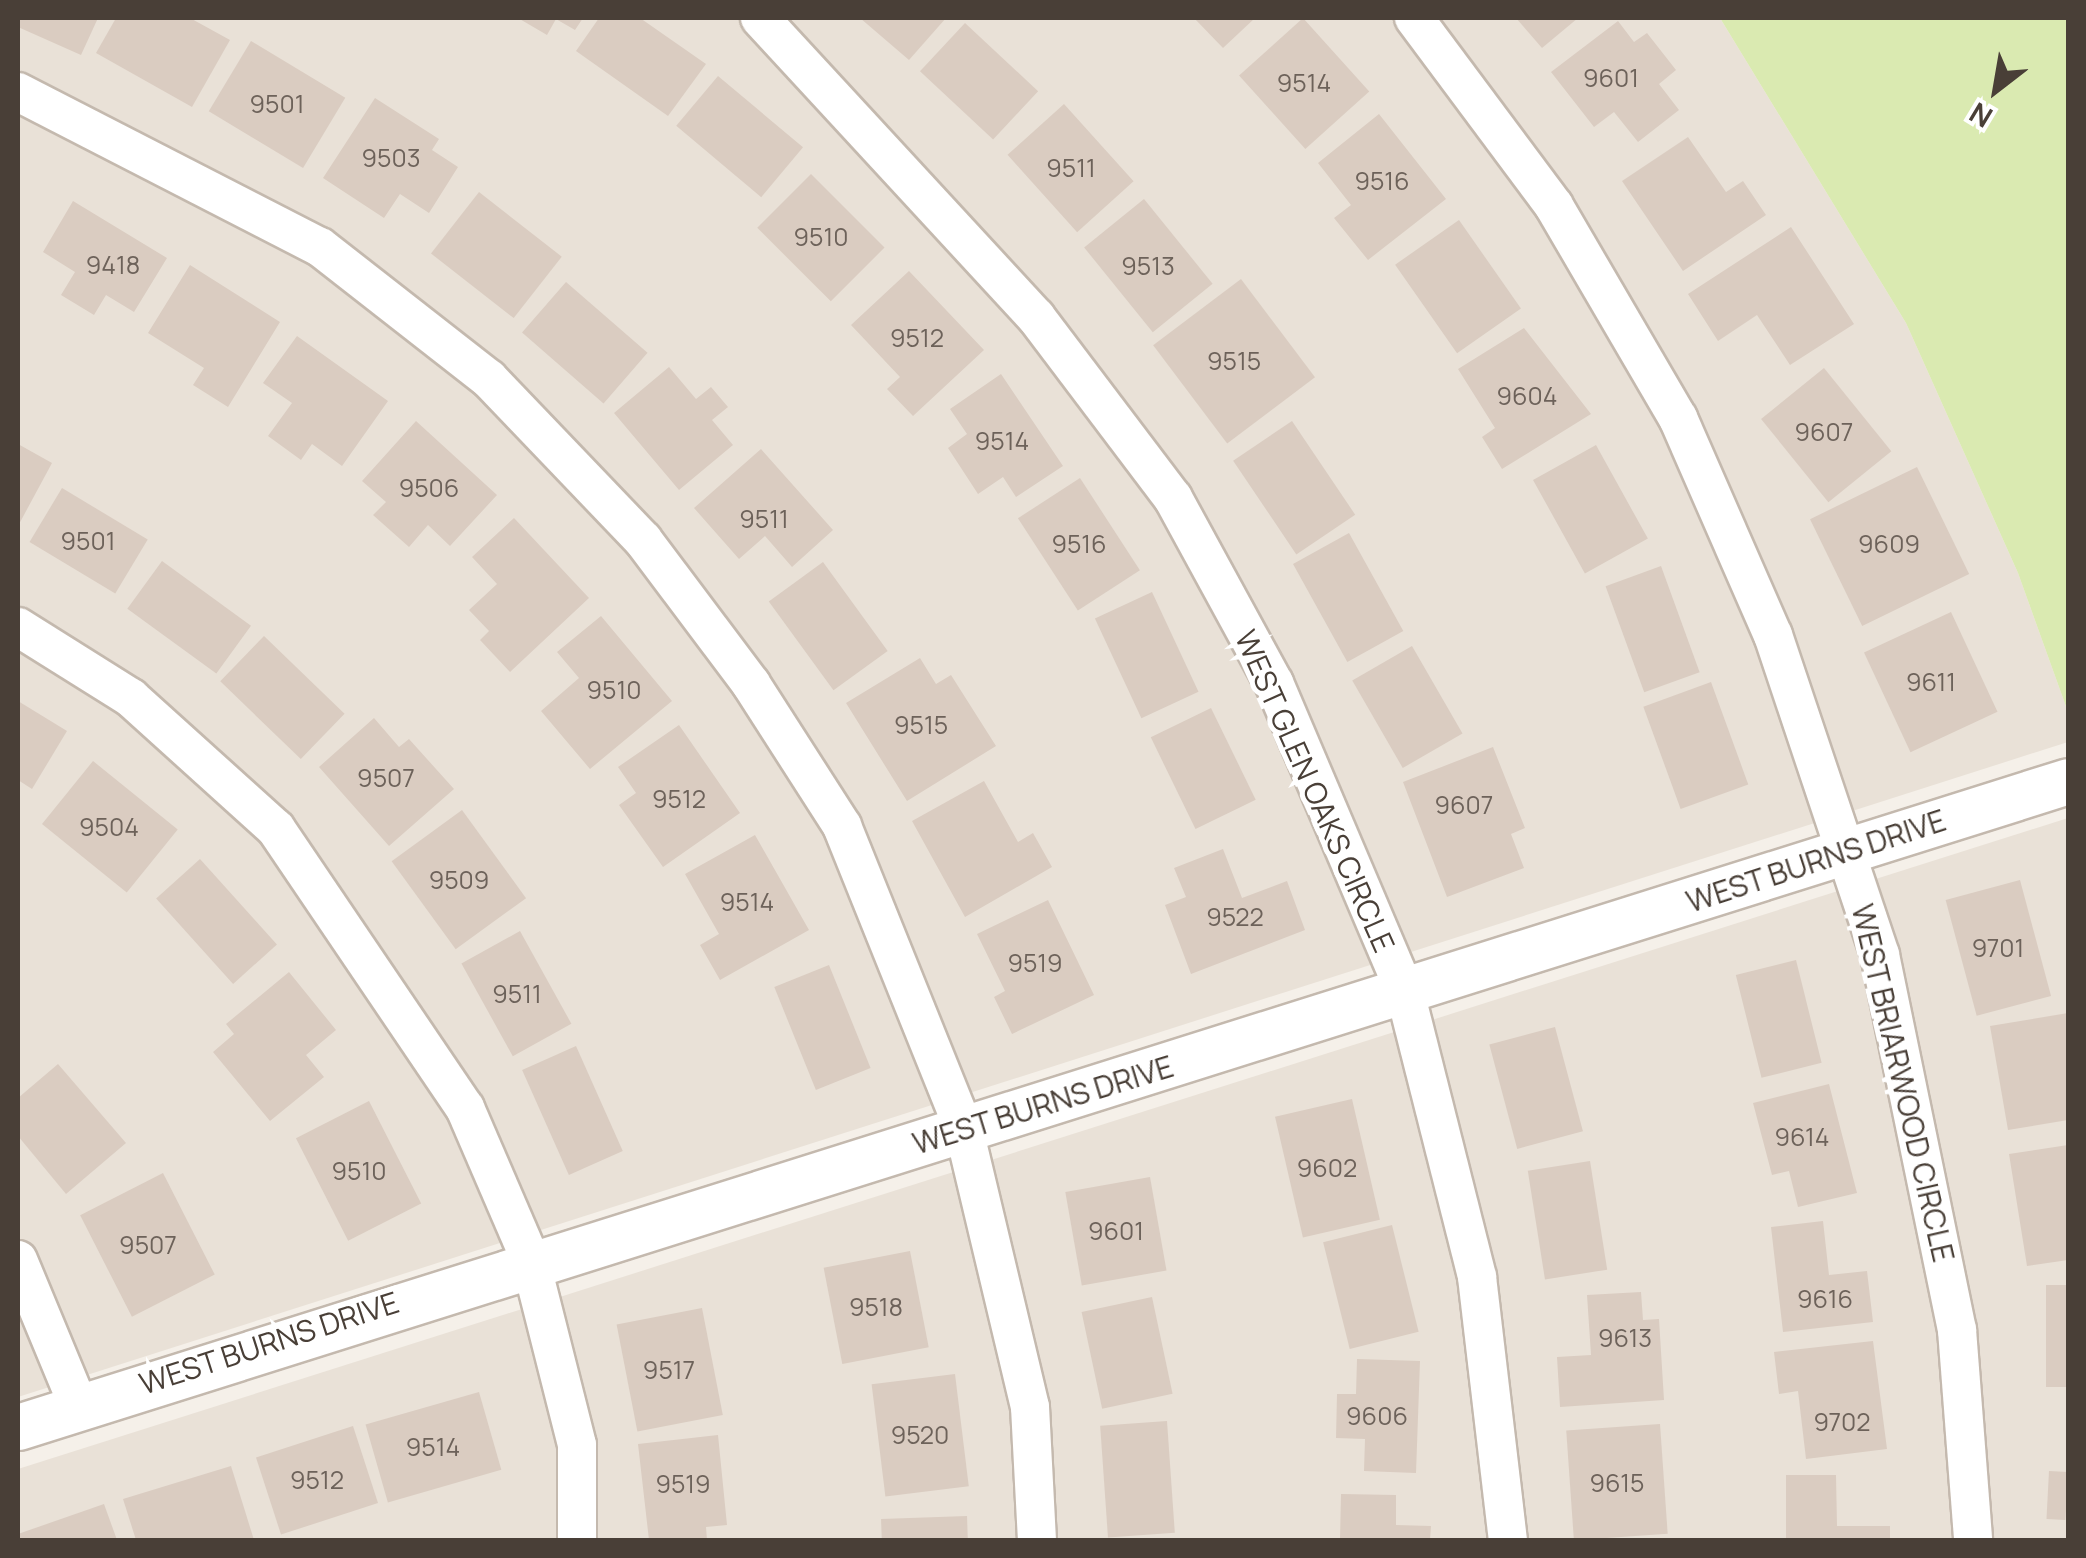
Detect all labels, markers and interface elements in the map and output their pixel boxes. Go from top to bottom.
north arrow [1946,40,2046,140]
house number: 9601 [1583,63,1639,93]
house number: 9514 [1277,68,1331,98]
house number: 9501 [250,89,304,119]
text: N [1962,94,1999,137]
house number: 9503 [361,143,421,173]
house number: 9511 [1046,153,1096,183]
house number: 9516 [1354,166,1410,196]
house number: 9510 [794,222,848,252]
house number: 9418 [86,250,140,280]
house number: 9513 [1121,251,1175,281]
house number: 9512 [890,323,944,353]
house number: 9515 [1207,346,1261,376]
house number: 9604 [1496,381,1558,411]
house number: 9607 [1795,417,1853,447]
house number: 9514 [975,426,1029,456]
house number: 9506 [399,473,459,503]
house number: 9511 [739,504,789,534]
house number: 9501 [61,526,115,556]
house number: 9516 [1051,529,1107,559]
house number: 9609 [1858,529,1920,559]
street label: WEST GLEN OAKS CIRCLE [1228,624,1402,958]
house number: 9611 [1906,667,1956,697]
house number: 9510 [587,675,641,705]
house number: 9515 [894,710,948,740]
house number: 9507 [357,763,415,793]
house number: 9512 [652,784,706,814]
house number: 9607 [1435,790,1493,820]
street label: WEST BURNS DRIVE [1681,802,1951,920]
house number: 9504 [79,812,139,842]
house number: 9509 [429,865,489,895]
house number: 9514 [720,887,774,917]
street label: WEST BRIARWOOD CIRCLE [1844,900,1962,1266]
house number: 9522 [1206,902,1264,932]
house number: 9701 [1972,933,2024,963]
house number: 9519 [1007,948,1063,978]
house number: 9511 [492,979,542,1009]
street label: WEST BURNS DRIVE [908,1048,1178,1162]
house number: 9614 [1774,1122,1830,1152]
house number: 9602 [1297,1153,1357,1183]
house number: 9510 [332,1156,386,1186]
house number: 9601 [1088,1216,1144,1246]
house number: 9507 [119,1230,177,1260]
street label: WEST BURNS DRIVE [134,1284,404,1402]
house number: 9616 [1797,1284,1853,1314]
house number: 9518 [849,1292,903,1322]
house number: 9613 [1598,1323,1652,1353]
house number: 9517 [643,1355,695,1385]
house number: 9606 [1346,1401,1408,1431]
house number: 9702 [1813,1407,1871,1437]
house number: 9520 [891,1420,949,1450]
house number: 9514 [406,1432,460,1462]
house number: 9512 [290,1465,344,1495]
house number: 9615 [1590,1468,1644,1498]
house number: 9519 [655,1469,711,1499]

